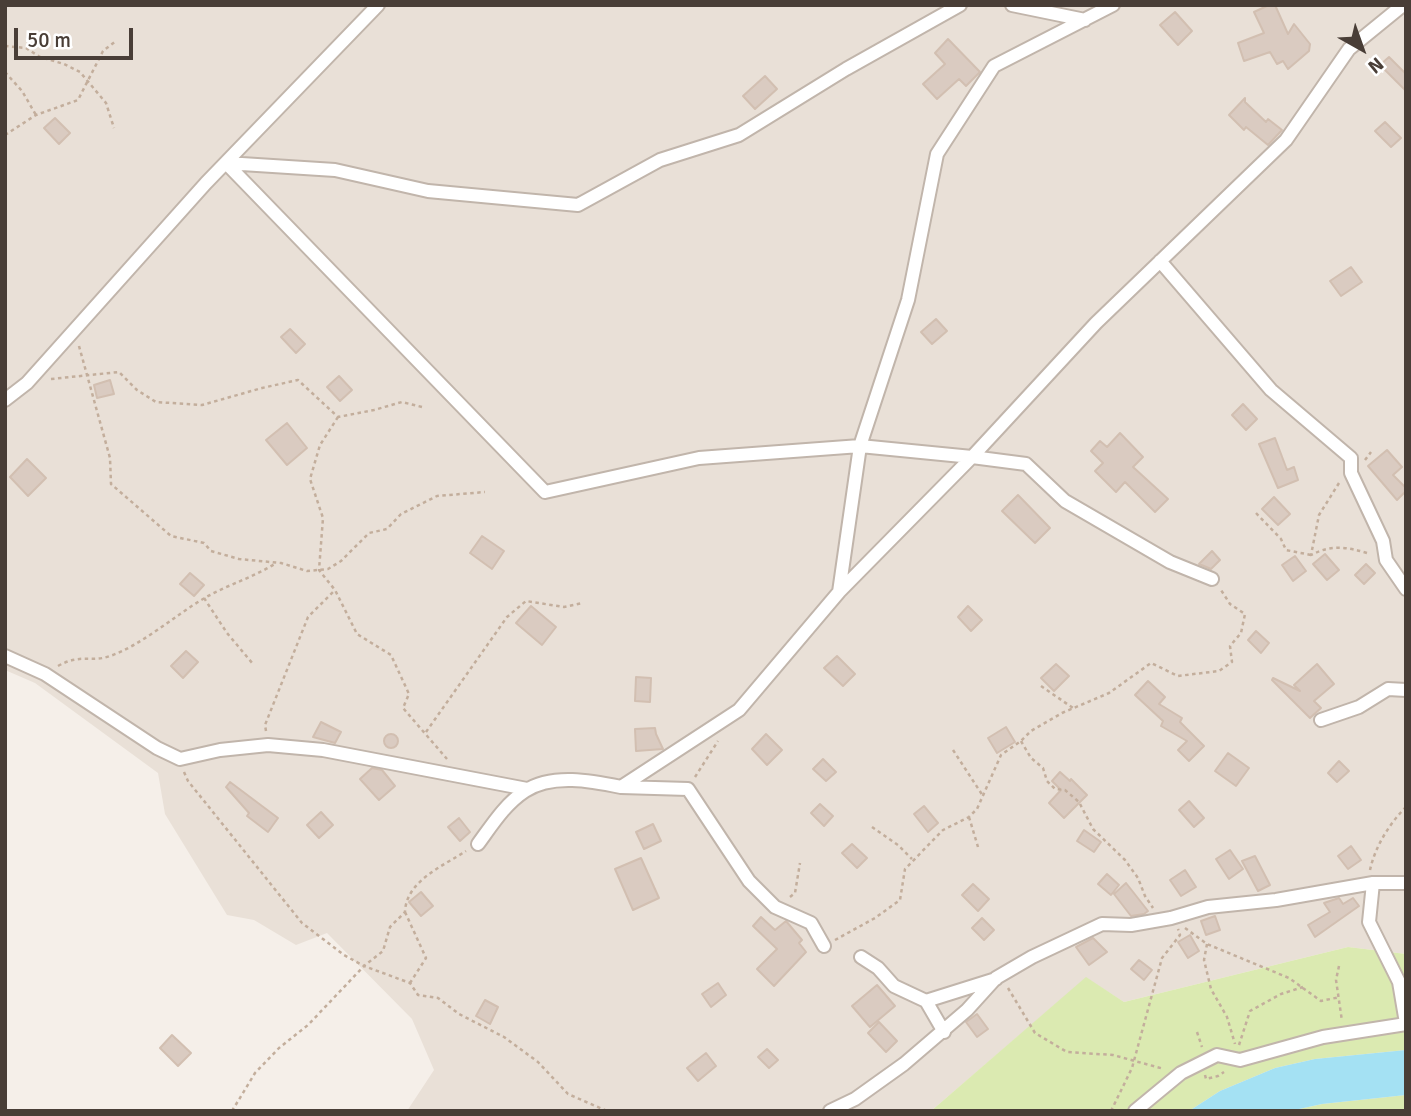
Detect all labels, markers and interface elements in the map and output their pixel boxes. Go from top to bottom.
scale bar [18,14,136,58]
north arrow [1327,14,1397,84]
text: 50 m [27,27,71,53]
text: N [1363,52,1388,79]

